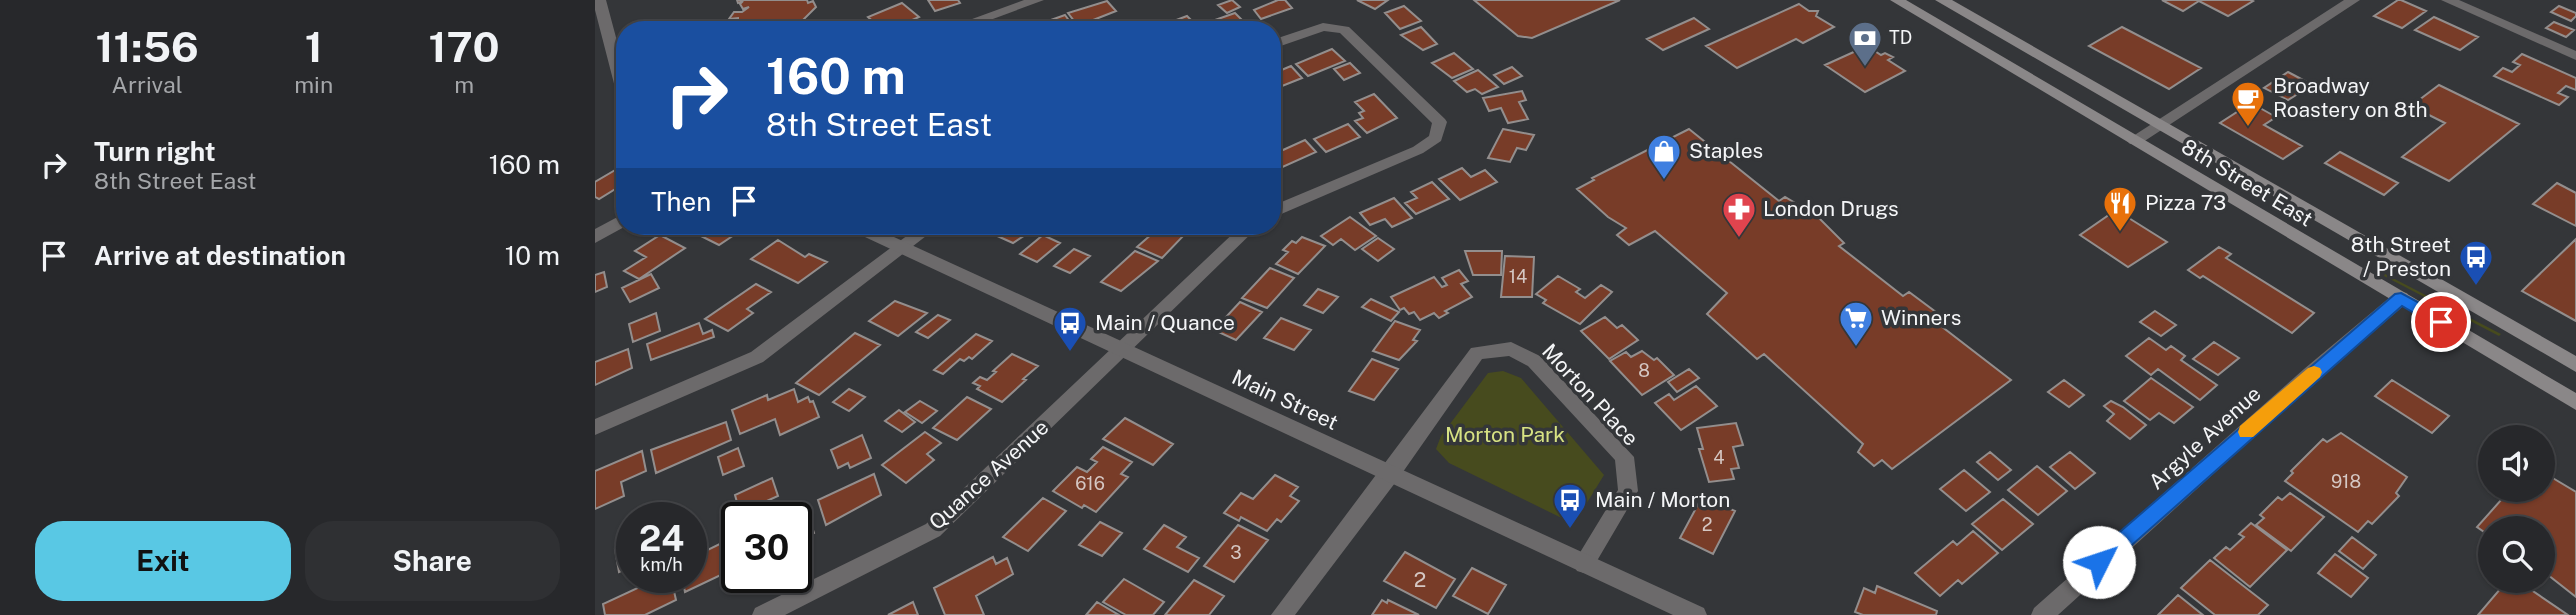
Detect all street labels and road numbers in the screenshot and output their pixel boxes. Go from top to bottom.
street label: 8th Street East [2177,134,2317,231]
street label: Morton Place [1537,339,1644,451]
street label: Main Street [1228,364,1342,435]
street label: Argyle Avenue [2144,381,2266,494]
street label: Quance Avenue [924,415,1053,535]

